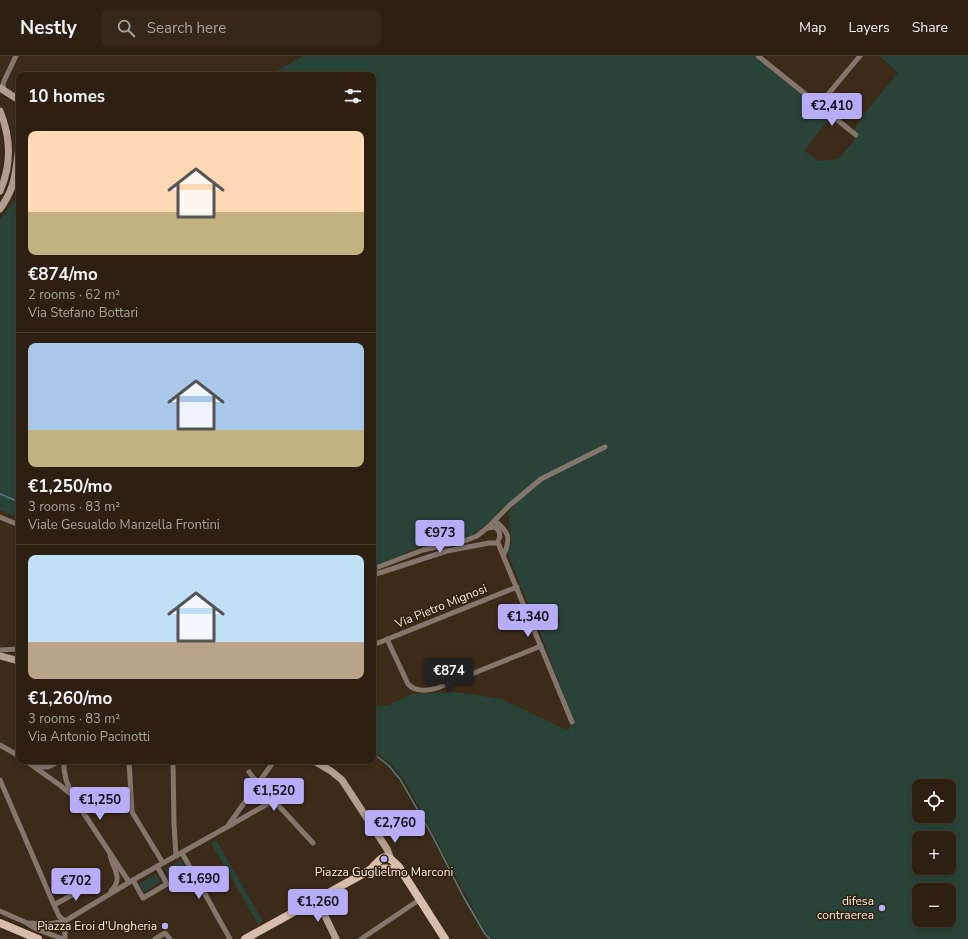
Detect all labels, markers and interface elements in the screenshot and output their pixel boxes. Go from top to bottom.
search box [101,10,381,46]
text: Nestly [20,15,77,41]
icon: search [115,17,137,39]
text: Search here [147,18,226,38]
text: Map [799,18,826,37]
text: Layers [848,18,890,37]
text: Share [912,18,948,37]
text: 10 homes [28,85,105,108]
icon: filters [342,85,364,107]
pin: €2,410 [799,93,865,127]
text: €2,410 [811,97,853,115]
icon: home [160,157,232,229]
text: €874/mo [28,263,98,286]
text: 2 rooms · 62 m² [28,286,120,304]
text: Via Stefano Bottari [28,304,138,322]
icon: home [160,369,232,441]
text: €1,250/mo [28,475,112,498]
text: 3 rooms · 83 m² [28,498,120,516]
text: Viale Gesualdo Manzella Frontini [28,516,220,534]
pin: €973 [416,520,464,554]
text: €973 [424,524,456,542]
street label: Via Pietro Mignosi [392,580,489,632]
icon: home [160,581,232,653]
pin: €1,340 [495,604,561,638]
text: €1,340 [507,608,549,626]
pin: €874 [425,658,473,692]
text: €874 [433,662,465,680]
text: €1,260/mo [28,687,112,710]
text: 3 rooms · 83 m² [28,710,120,728]
text: Via Antonio Pacinotti [28,728,150,746]
pin: €1,520 [241,778,307,812]
map controls [912,779,956,927]
button: locate [912,779,956,823]
text: €1,520 [253,782,295,800]
pin: €1,250 [67,787,133,821]
text: €1,250 [79,791,121,809]
pin: €2,760 [362,810,428,844]
text: €2,760 [374,814,416,832]
button: + [912,831,956,875]
marker: Piazza Guglielmo Marconi [379,854,389,864]
place label: Piazza Guglielmo Marconi [315,864,453,880]
pin: €1,690 [166,866,232,900]
pin: €702 [52,868,100,902]
text: €1,690 [178,870,220,888]
text: €702 [60,872,92,890]
button: − [912,883,956,927]
pin: €1,260 [285,889,351,923]
text: €1,260 [297,893,339,911]
place label: difesa contraerea [817,893,874,923]
marker: difesa contraerea [877,903,887,913]
place label: Piazza Eroi d'Ungheria [37,918,157,934]
marker: Piazza Eroi d'Ungheria [160,921,170,931]

